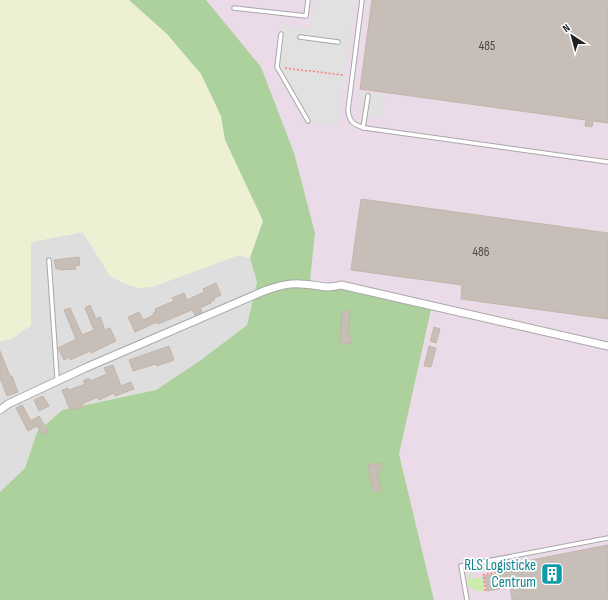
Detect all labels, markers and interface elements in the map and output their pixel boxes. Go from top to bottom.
north arrow [552,16,592,56]
text: N [560,21,573,35]
house number: 485 [479,38,495,54]
house number: 486 [473,244,490,260]
place label: RLS Logisticke Centrum [464,556,536,592]
building icon: RLS Logisticke Centrum [539,561,565,587]

